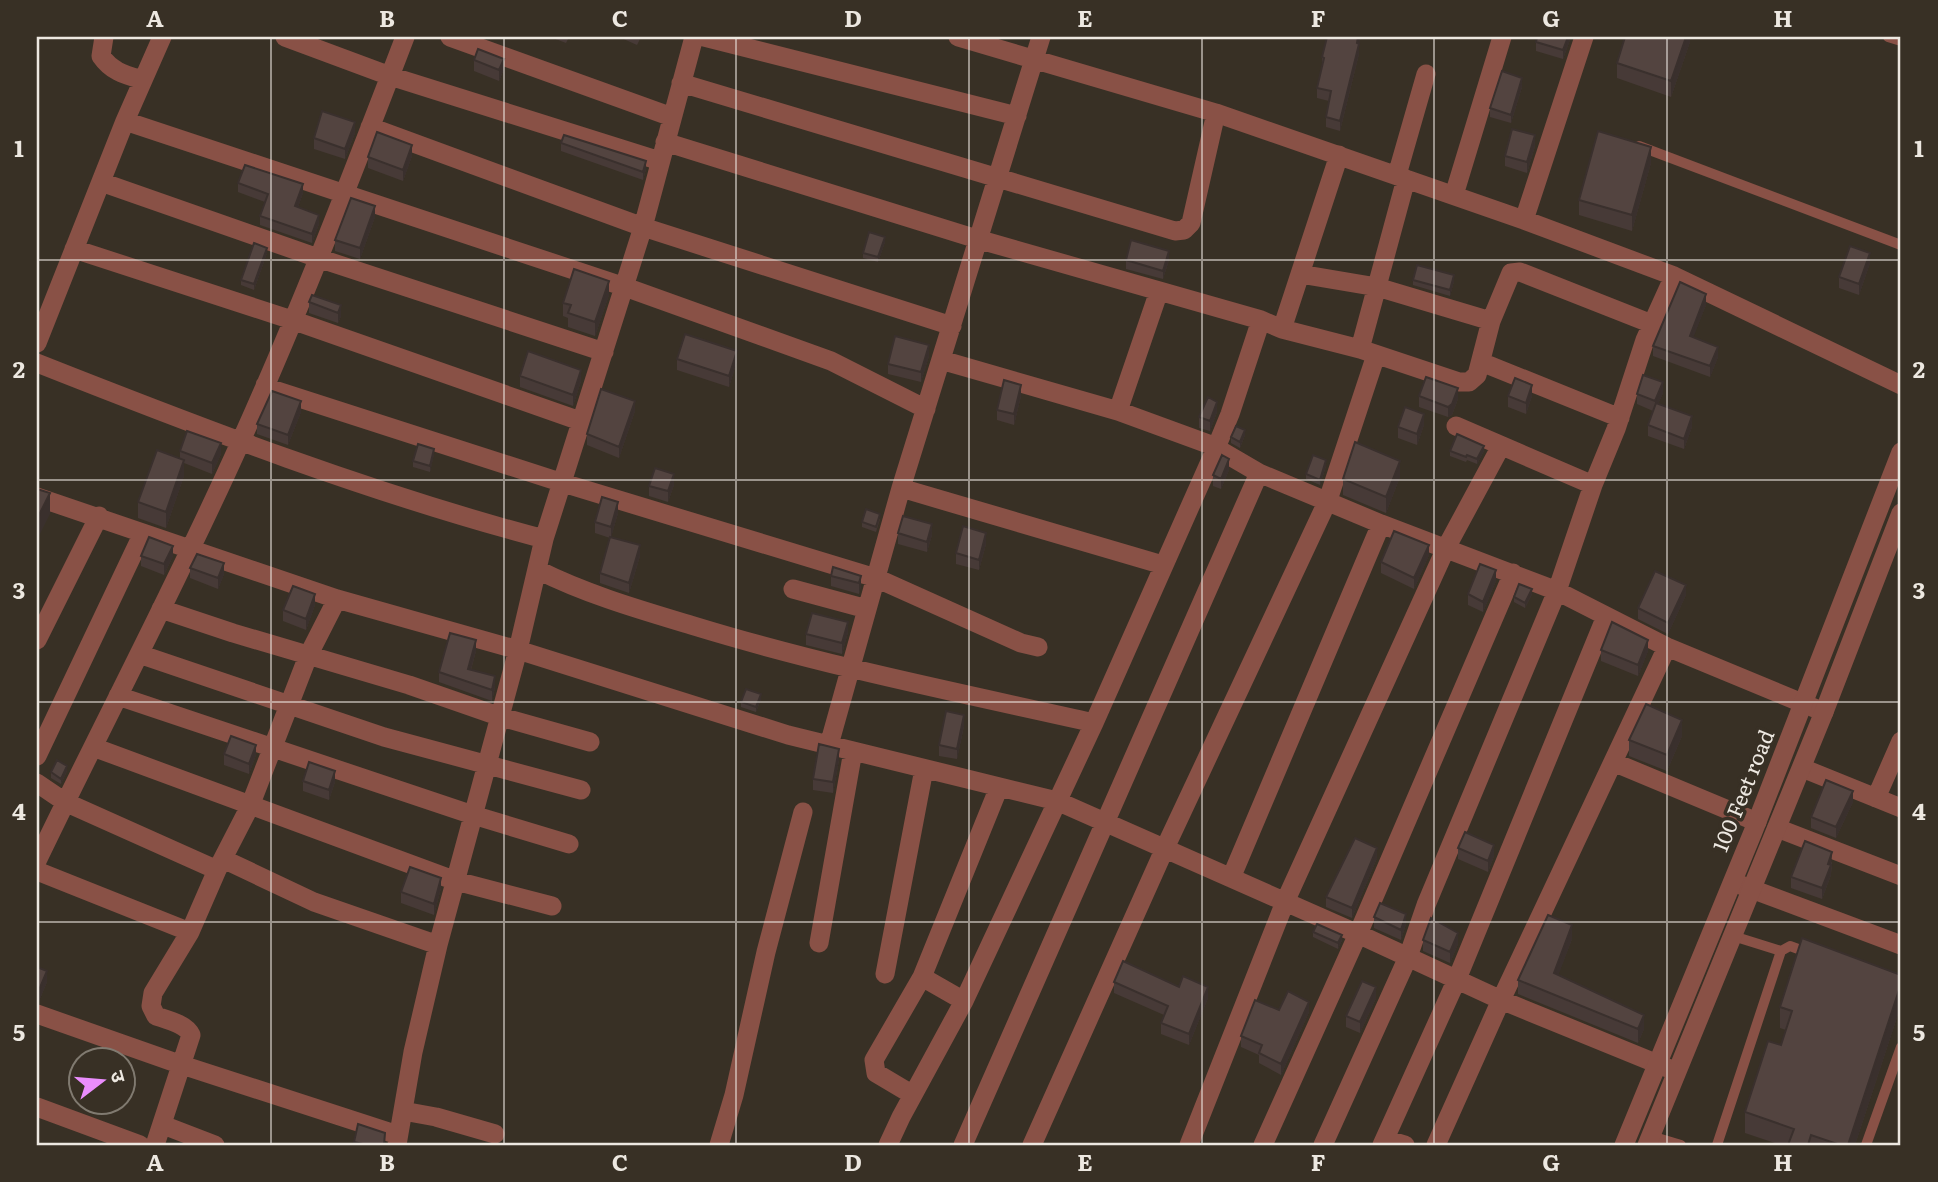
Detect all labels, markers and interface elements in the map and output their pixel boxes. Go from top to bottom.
text: A [146,0,164,34]
text: B [379,0,395,34]
text: C [612,0,628,34]
text: D [844,0,862,34]
text: E [1077,0,1093,34]
text: F [1311,0,1326,34]
text: G [1542,0,1560,34]
text: H [1773,0,1793,34]
text: 1 [14,130,24,164]
text: 1 [1914,130,1924,164]
text: 2 [13,351,25,385]
text: 2 [1913,351,1925,385]
text: 3 [13,572,25,606]
text: 3 [1913,572,1925,606]
street label: 100 Feet road [1703,724,1780,856]
text: 4 [12,793,26,827]
text: 4 [1912,793,1926,827]
text: 5 [13,1014,25,1048]
text: 5 [1913,1014,1925,1048]
north arrow [66,1046,136,1116]
text: उ [104,1067,135,1086]
text: A [146,1144,164,1178]
text: B [379,1144,395,1178]
text: C [612,1144,628,1178]
text: D [844,1144,862,1178]
text: E [1077,1144,1093,1178]
text: F [1311,1144,1326,1178]
text: G [1542,1144,1560,1178]
text: H [1773,1144,1793,1178]

